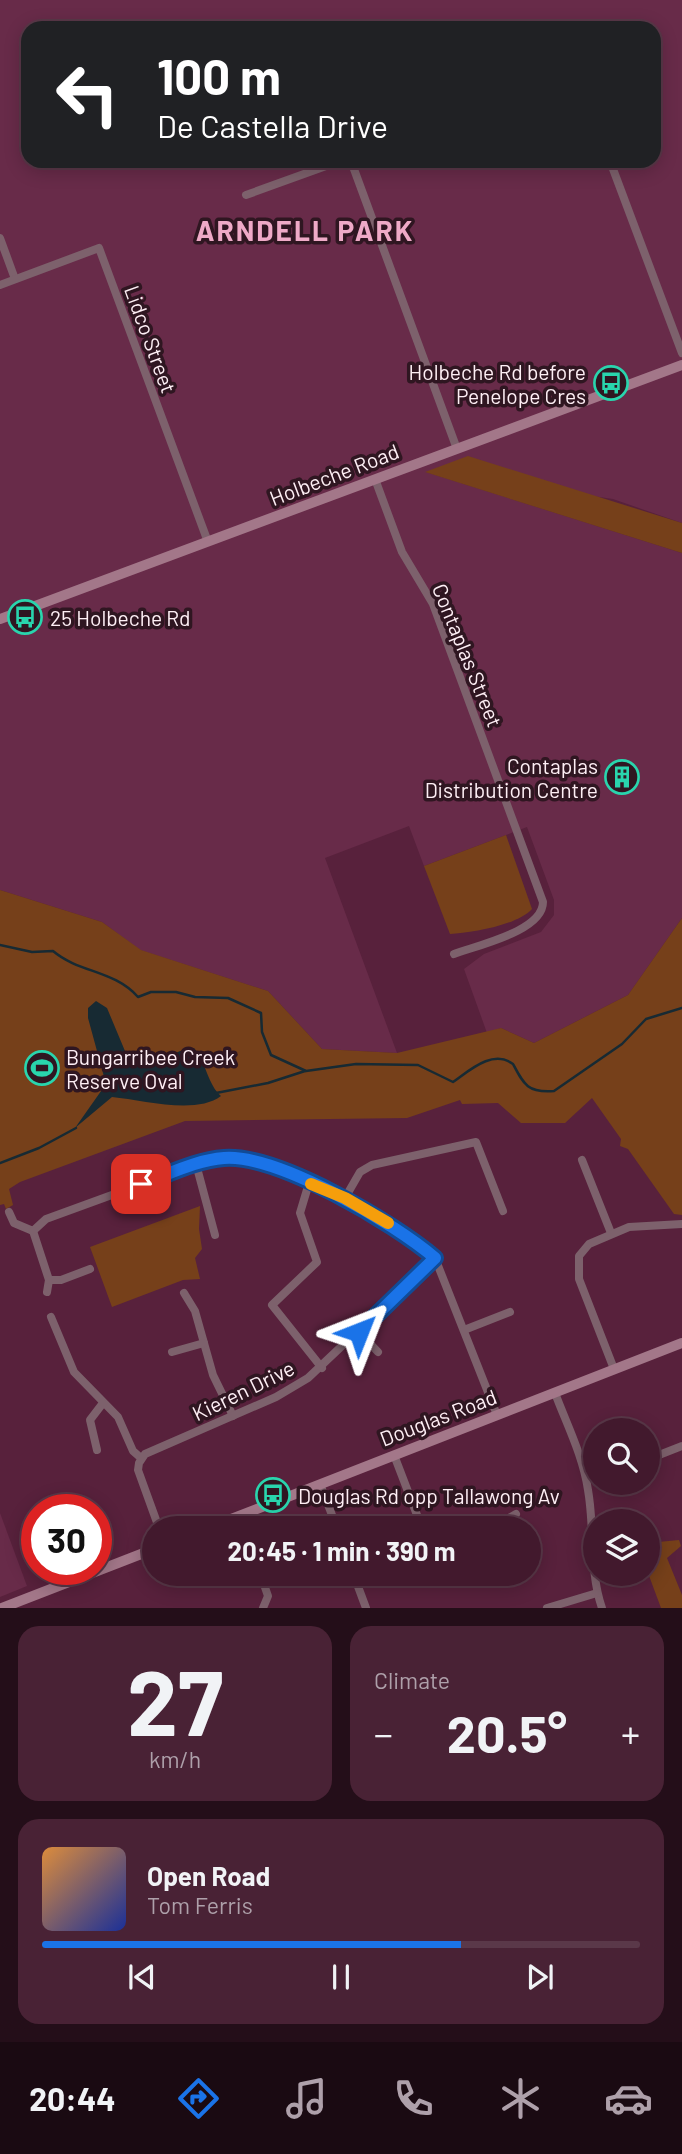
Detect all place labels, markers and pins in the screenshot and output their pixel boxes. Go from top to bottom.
place label: Holbeche Rd before Penelope Cres [408,359,586,408]
bus stop icon: Holbeche Rd before Penelope Cres [592,364,630,402]
bus stop icon: 25 Holbeche Rd [6,598,44,636]
place label: 25 Holbeche Rd [50,605,191,630]
place label: Contaplas Distribution Centre [425,753,598,802]
building icon: Contaplas Distribution Centre [603,758,641,796]
place label: Bungarribee Creek Reserve Oval [66,1044,235,1093]
sports icon: Bungarribee Creek Reserve Oval [23,1049,61,1087]
pin [111,1154,171,1214]
bus stop icon: Douglas Rd opp Tallawong Av [254,1476,292,1514]
place label: Douglas Rd opp Tallawong Av [298,1483,560,1508]

